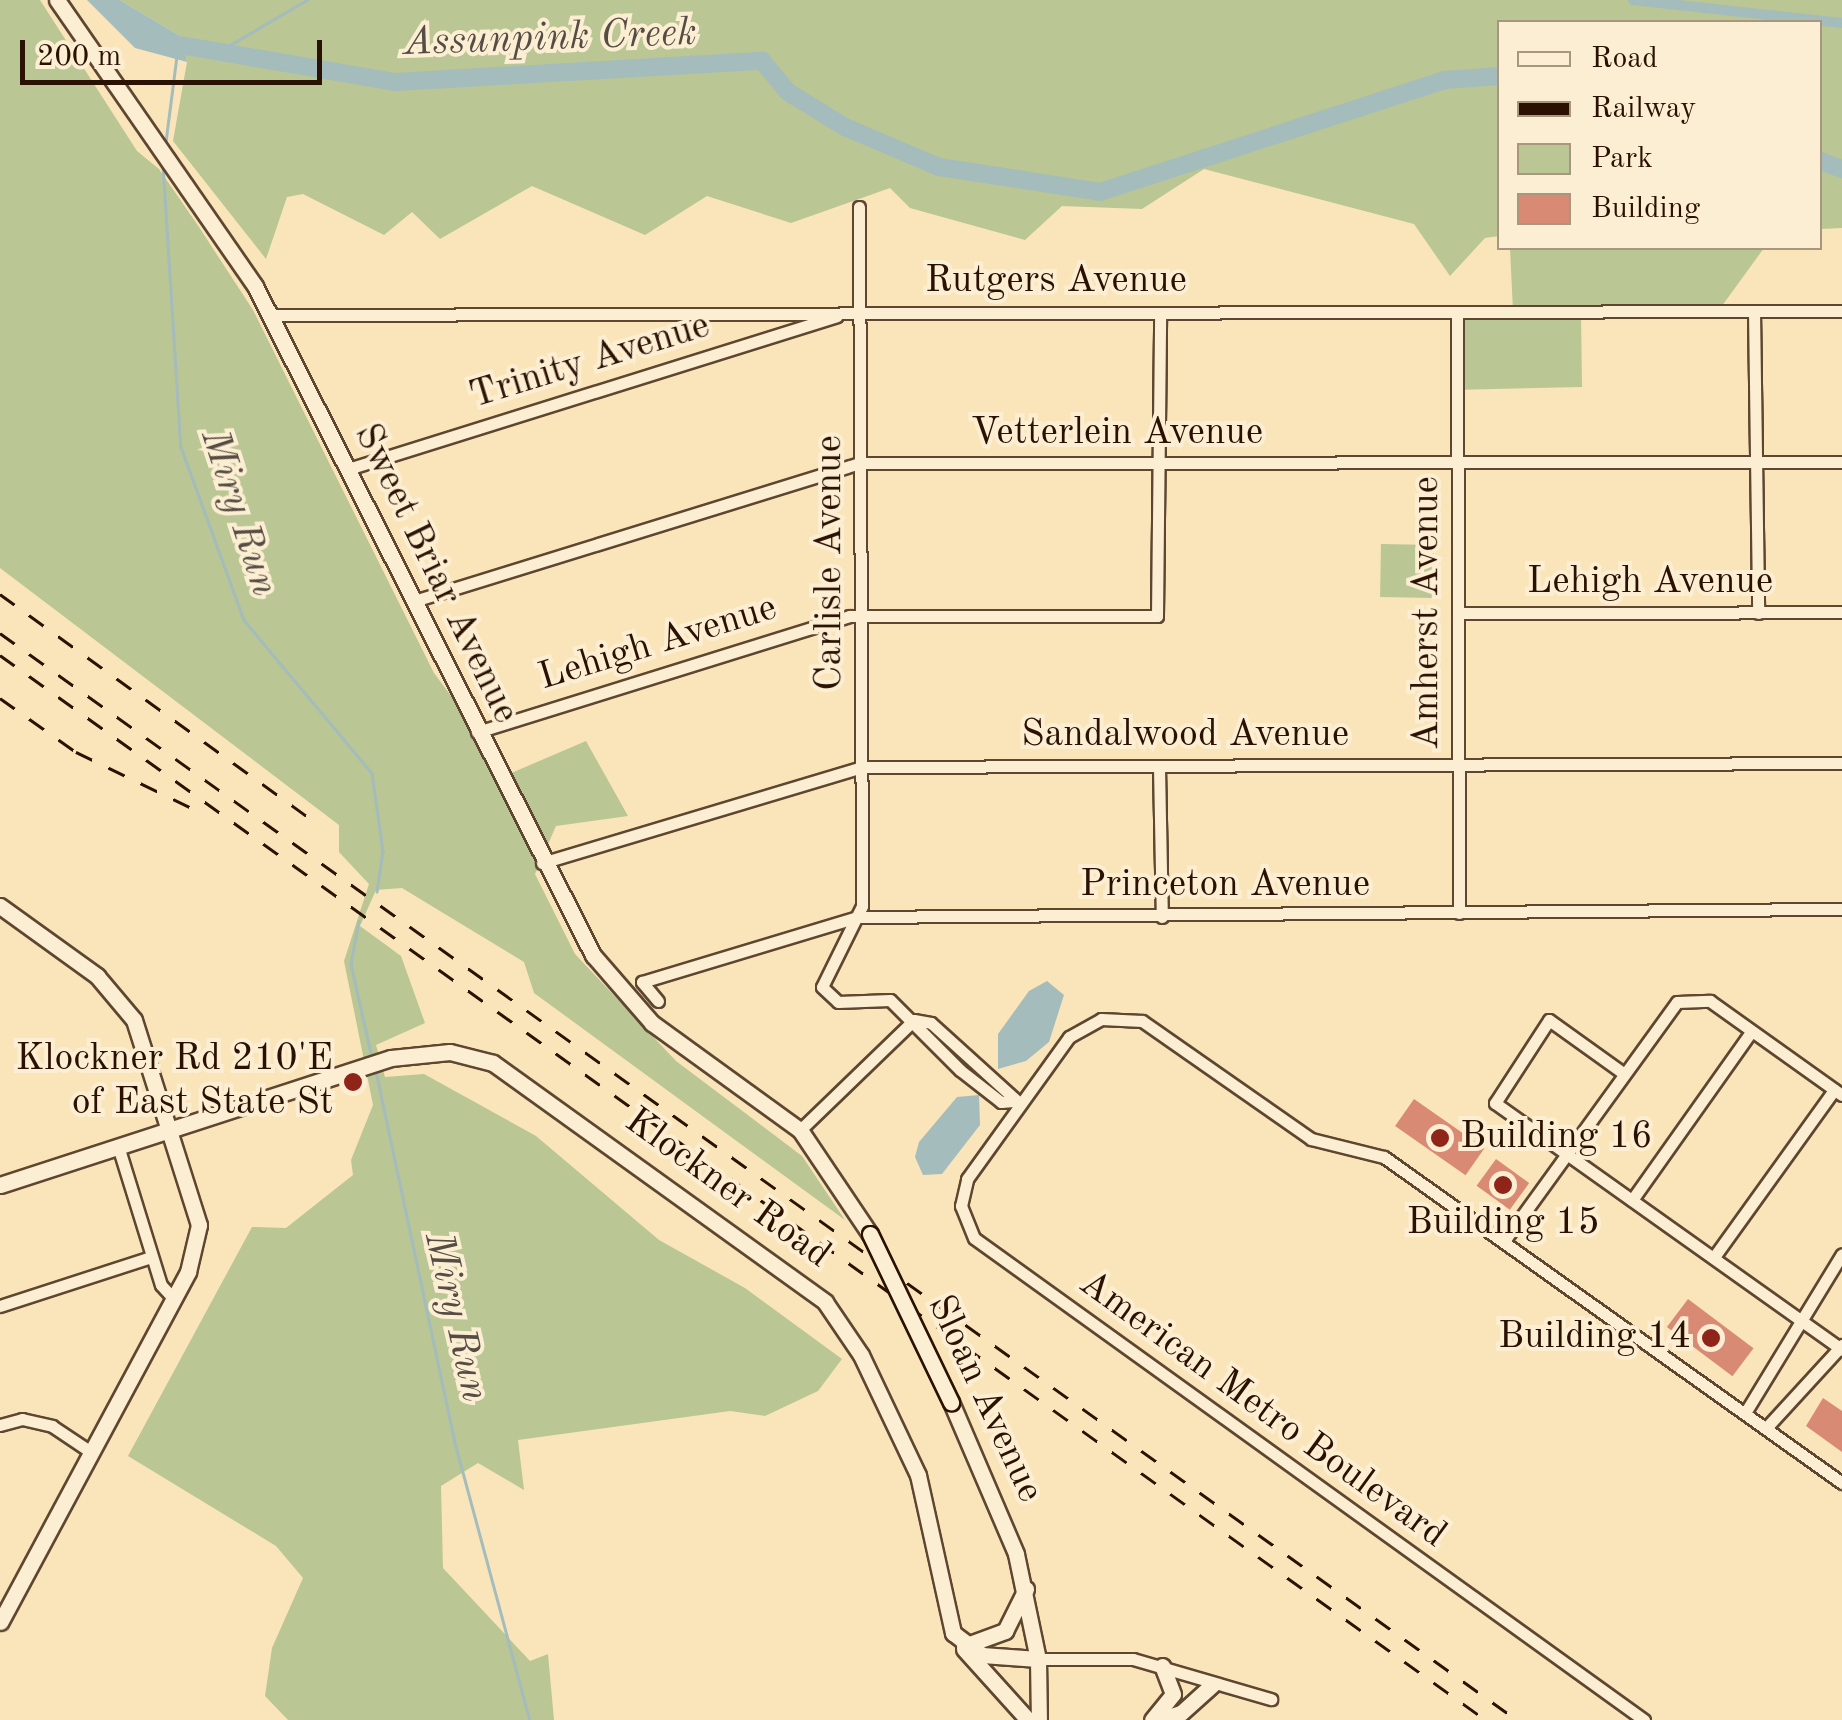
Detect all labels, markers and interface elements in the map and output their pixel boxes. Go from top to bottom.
water label: Assunpink Creek [402,10,698,68]
scale bar [25,20,328,82]
legend [1497,20,1822,250]
text: 200 m [37,42,121,72]
text: Road [1591,44,1658,74]
text: Railway [1591,94,1696,124]
text: Park [1591,144,1653,174]
text: Building [1591,194,1700,224]
street label: Rutgers Avenue [925,259,1187,305]
street label: Trinity Avenue [465,304,715,420]
street label: Vetterlein Avenue [971,411,1263,457]
street label: Sweet Briar Avenue [343,417,527,731]
water label: Miry Run [189,424,287,602]
street label: Carlisle Avenue [808,435,854,691]
street label: Amherst Avenue [1405,476,1451,750]
street label: Lehigh Avenue [1527,560,1773,606]
street label: Lehigh Avenue [534,586,782,702]
street label: Sandalwood Avenue [1021,713,1349,759]
street label: Princeton Avenue [1080,863,1370,909]
place label: Klockner Rd 210'E of East State St [15,1037,333,1126]
marker: Klockner Rd 210'E of East State St [342,1071,364,1093]
street label: Klockner Road [615,1099,839,1279]
place label: Building 16 [1460,1115,1653,1161]
marker: Building 16 [1429,1127,1451,1149]
marker: Building 15 [1492,1174,1514,1196]
place label: Building 15 [1407,1201,1599,1247]
water label: Miry Run [412,1228,498,1406]
street label: American Metro Boulevard [1069,1261,1455,1559]
street label: Sloan Avenue [916,1288,1052,1510]
place label: Building 14 [1498,1315,1691,1361]
marker: Building 14 [1700,1327,1722,1349]

